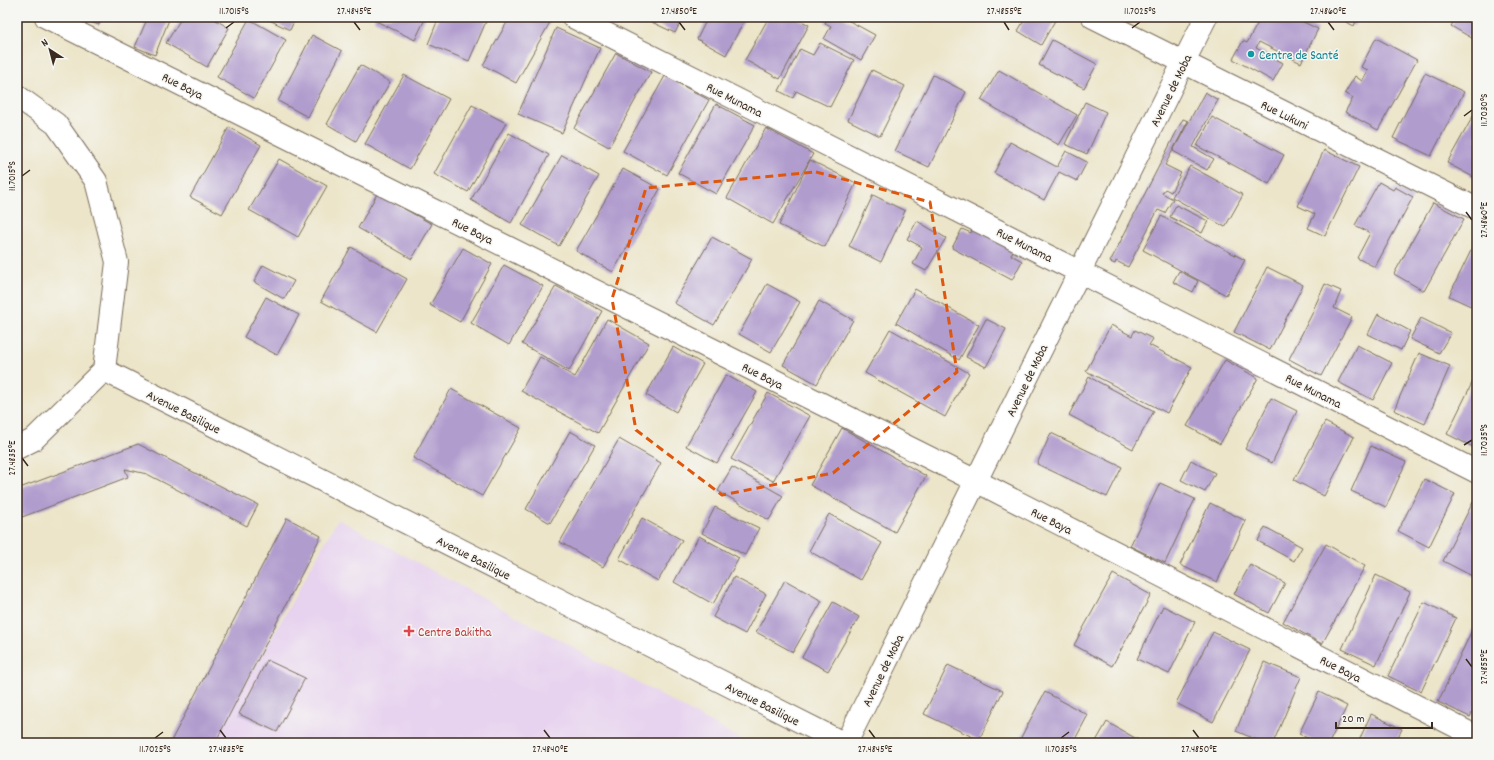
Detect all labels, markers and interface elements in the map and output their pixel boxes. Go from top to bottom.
text: 11.7015°S [219,5,249,19]
text: 27.4845°E [337,5,372,19]
text: 27.4850°E [661,5,697,19]
text: 27.4855°E [986,5,1022,19]
text: 11.7025°S [1124,5,1156,19]
text: 27.4860°E [1310,5,1347,19]
north arrow [30,30,70,70]
text: N [38,35,53,52]
place label: Centre de Santé [1259,47,1339,66]
marker: Centre de Santé [1246,49,1256,59]
street label: Avenue de Moba [1147,51,1198,131]
street label: Rue Baya [158,69,207,106]
street label: Rue Munama [702,79,766,124]
text: 11.7030°S [1478,94,1492,126]
street label: Rue Lukuni [1257,97,1311,136]
text: 11.7015°S [6,161,20,191]
text: 27.4860°E [1478,201,1492,238]
street label: Rue Baya [448,214,497,251]
street label: Rue Munama [992,224,1056,269]
street label: Avenue de Moba [1003,341,1054,421]
street label: Rue Baya [738,359,787,396]
street label: Rue Munama [1281,370,1345,415]
street label: Avenue Basilique [142,386,224,440]
text: 11.7035°S [1478,424,1492,456]
text: 27.4835°E [6,440,20,475]
street label: Rue Baya [1027,504,1076,541]
street label: Avenue Basilique [432,532,514,586]
place label: Centre Bakitha [418,624,492,643]
marker: Centre Bakitha [403,625,415,637]
street label: Avenue de Moba [859,631,910,711]
text: 27.4855°E [1478,649,1492,685]
street label: Rue Baya [1316,652,1365,689]
street label: Avenue Basilique [721,678,803,732]
scale bar [1336,704,1432,730]
text: 20 m [1342,711,1365,728]
text: 11.7025°S [139,743,171,757]
text: 27.4835°E [209,743,244,757]
text: 27.4840°E [532,743,568,757]
text: 27.4845°E [858,743,893,757]
text: 11.7035°S [1045,743,1077,757]
text: 27.4850°E [1181,743,1217,757]

